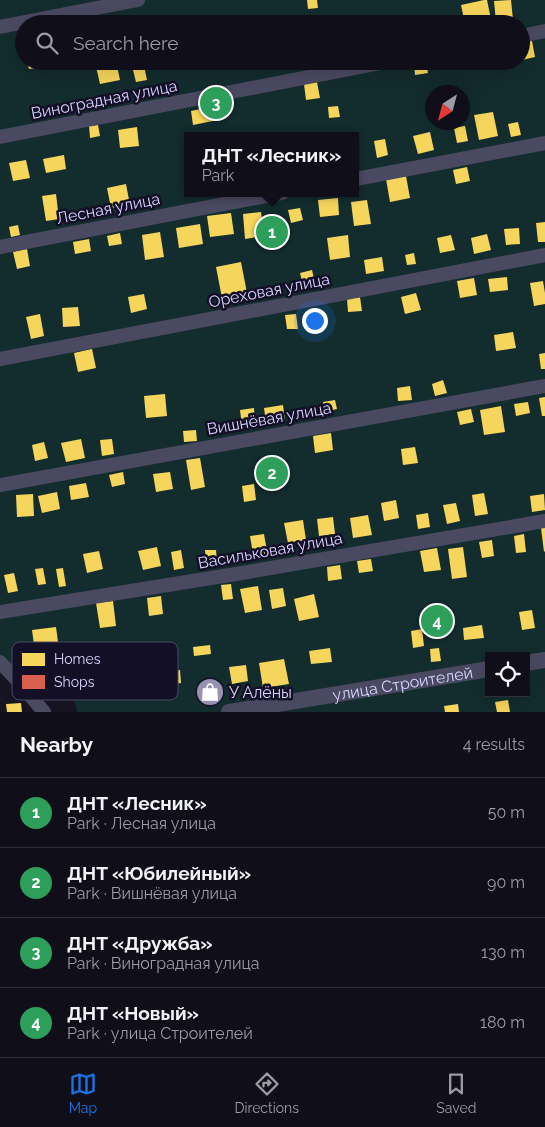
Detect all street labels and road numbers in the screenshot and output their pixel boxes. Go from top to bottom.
street label: Виноградная улица [29,76,179,123]
street label: Лесная улица [55,189,161,228]
street label: Ореховая улица [207,269,331,312]
street label: Вишнёвая улица [205,398,333,439]
street label: Васильковая улица [196,528,344,573]
street label: улица Строителей [331,663,474,705]

